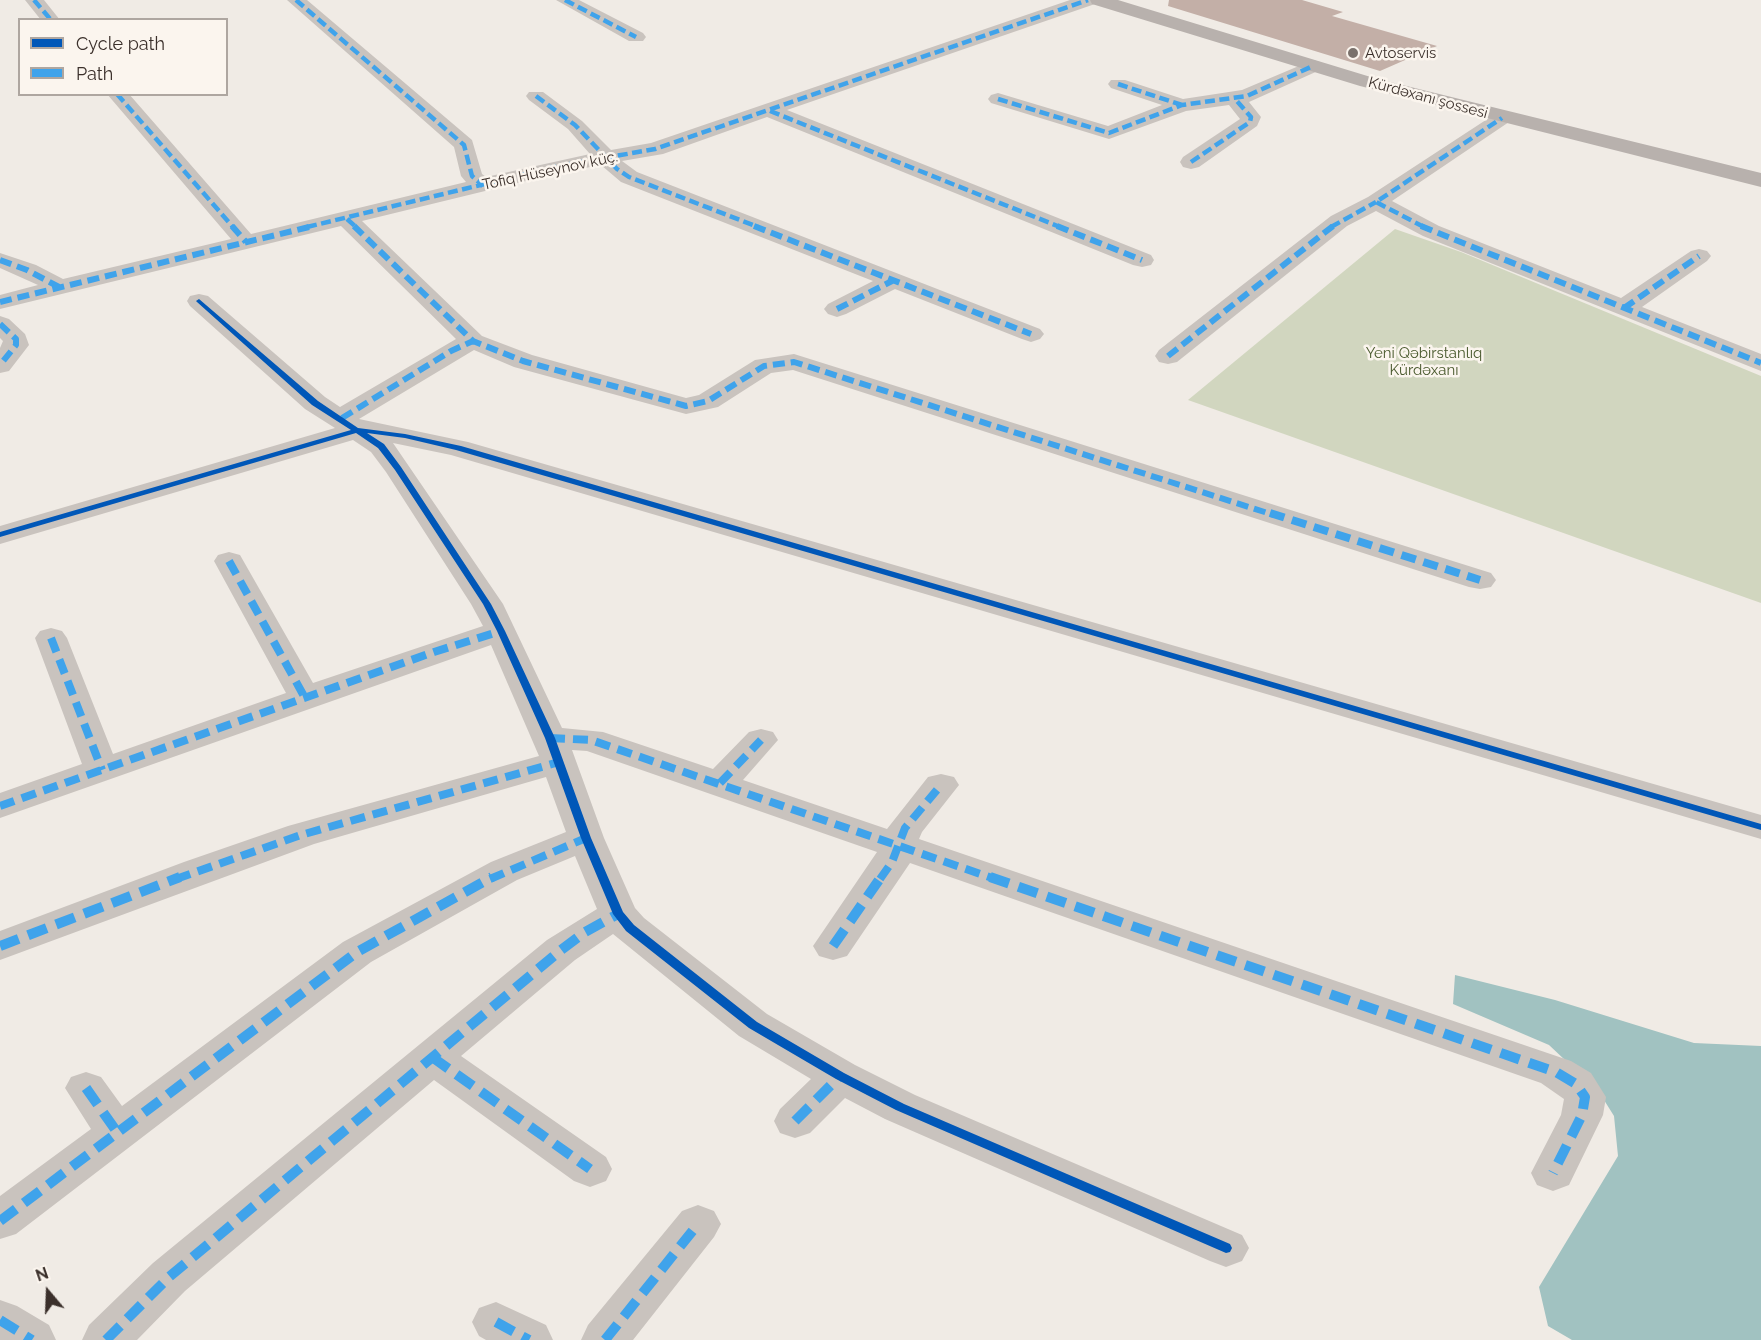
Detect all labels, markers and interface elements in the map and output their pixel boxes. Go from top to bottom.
legend [18,18,228,96]
text: Cycle path [76,33,165,54]
place label: Avtoservis [1365,44,1436,62]
marker: Avtoservis [1346,46,1360,60]
text: Path [76,63,113,84]
street label: Kürdəxanı şossesi [1366,73,1490,123]
street label: Tofiq Hüseynov küç. [481,148,619,194]
park label: Yeni Qəbirstanlıq Kürdəxanı [1366,344,1482,379]
north arrow [18,1262,78,1322]
text: N [33,1264,51,1285]

